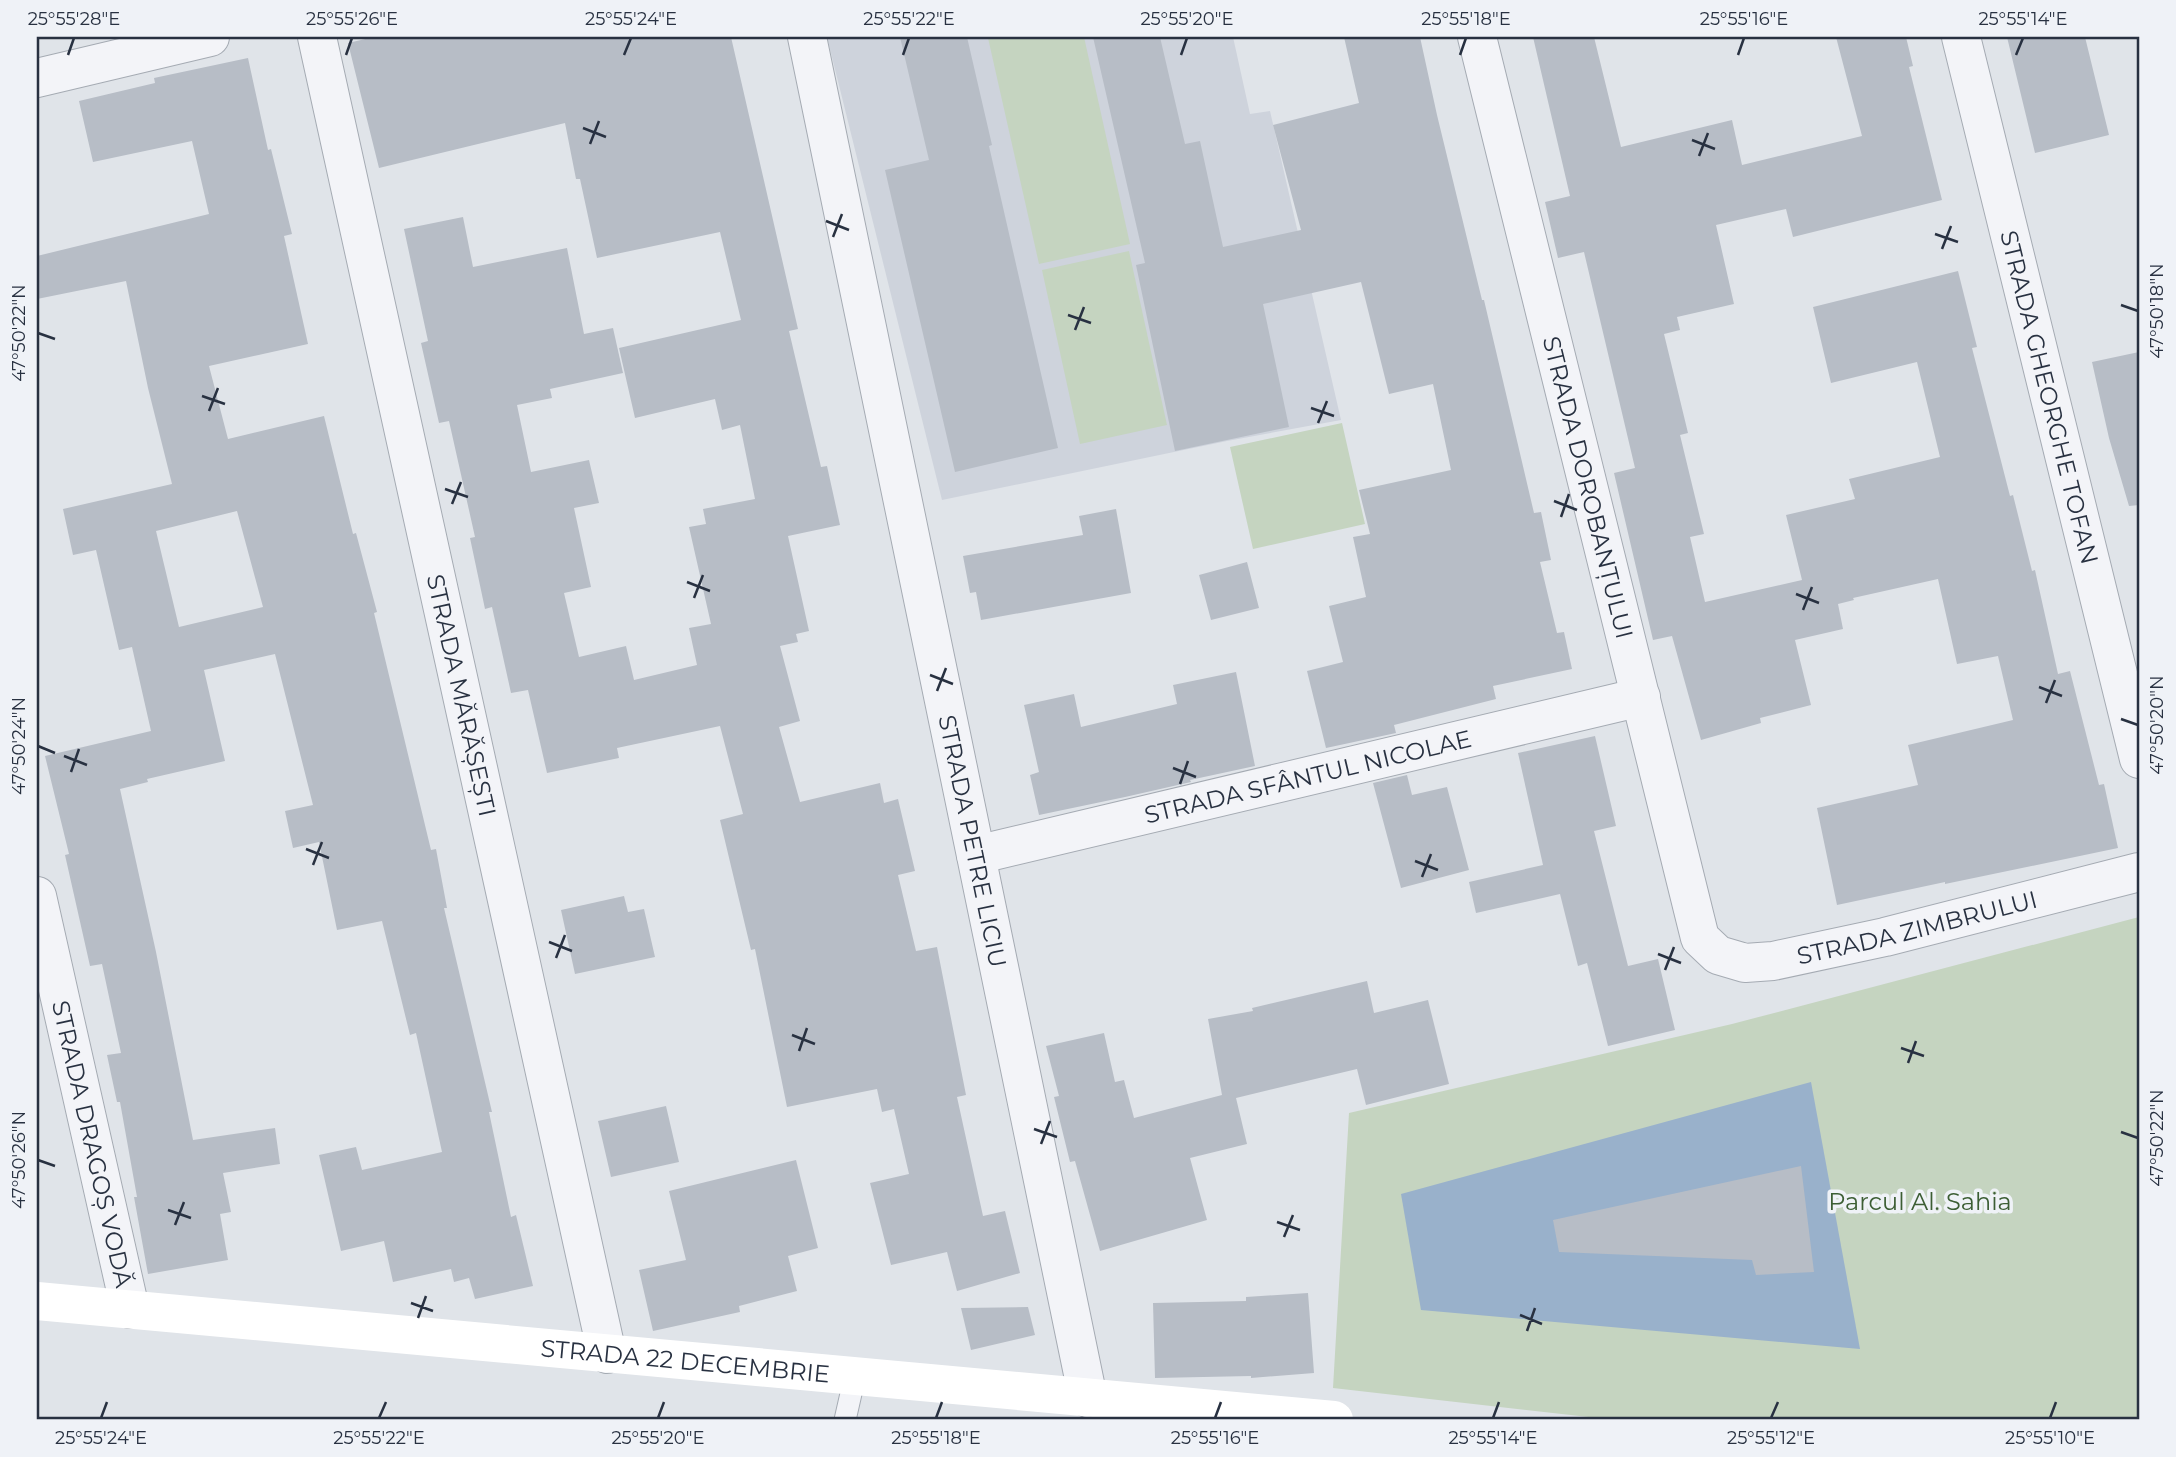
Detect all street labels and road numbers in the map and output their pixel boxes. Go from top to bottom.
street label: STRADA GHEORGHE TOFAN [1995,227,2105,567]
street label: STRADA DOROBANȚULUI [1537,333,1640,642]
street label: STRADA MĂRĂȘEȘTI [421,571,503,819]
street label: STRADA PETRE LICIU [933,712,1013,970]
street label: STRADA SFÂNTUL NICOLAE [1141,723,1474,829]
street label: STRADA ZIMBRULUI [1794,884,2040,970]
street label: STRADA DRAGOȘ VODĂ [46,998,139,1291]
street label: STRADA 22 DECEMBRIE [539,1333,831,1388]

